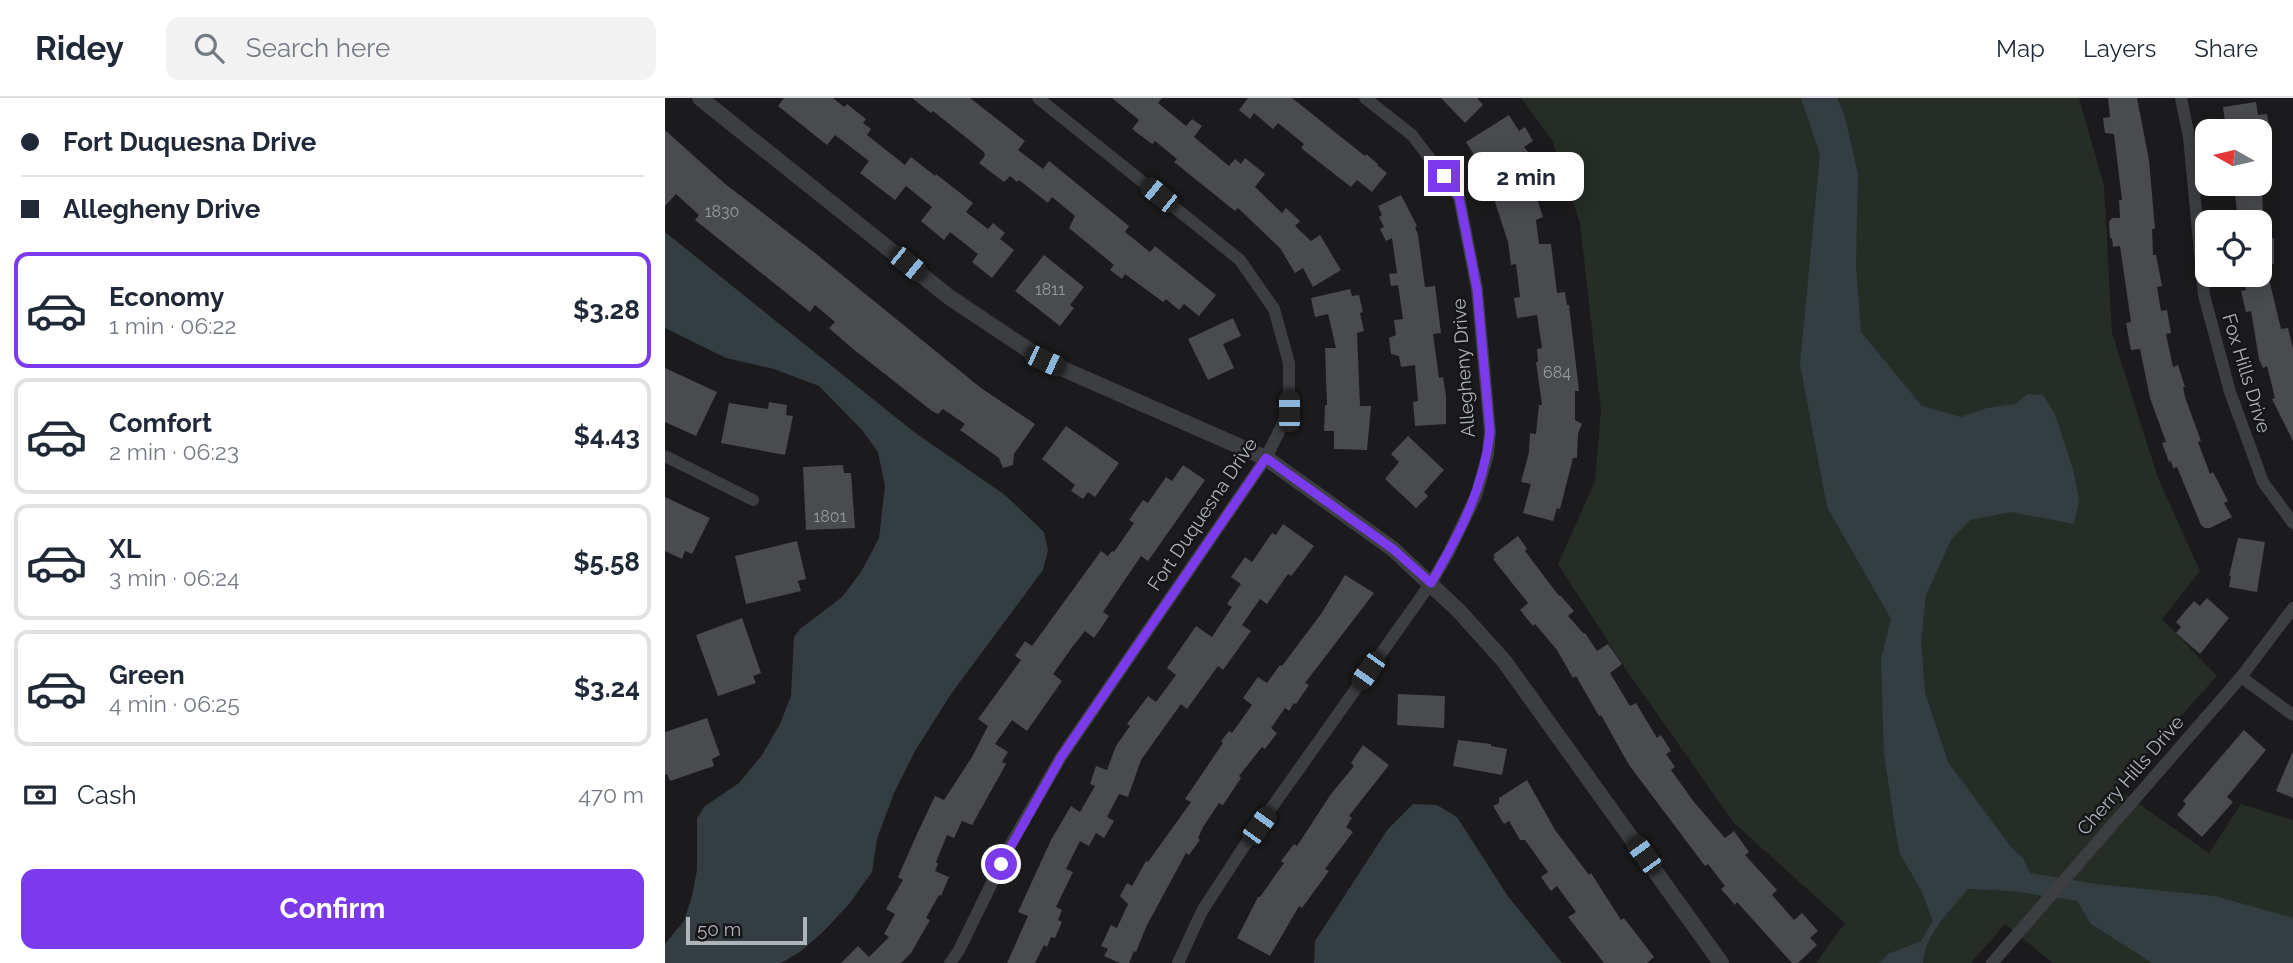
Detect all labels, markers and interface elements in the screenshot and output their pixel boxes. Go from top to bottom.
search box [166,17,656,80]
text: Ridey [35,29,124,68]
icon: search [190,29,228,67]
text: Search here [246,33,390,63]
text: Map [1996,34,2045,63]
text: Layers [2083,34,2156,63]
text: Share [2194,34,2258,63]
north arrow [2195,119,2271,196]
map controls [2195,119,2272,287]
text: Fort Duquesna Drive [63,127,316,157]
callout: 2 min [1469,152,1584,200]
route end [1428,160,1460,192]
text: 2 min [1496,163,1556,190]
car [1137,174,1182,216]
text: Allegheny Drive [63,194,260,224]
house number: 1830 [705,202,739,221]
button: locate [2195,210,2272,287]
car [886,243,931,285]
icon: car [25,279,88,342]
house number: 1811 [1035,280,1065,299]
text: Economy [109,282,224,312]
text: $3.28 [573,295,640,325]
street label: Allegheny Drive [1447,298,1479,438]
street label: Fox Hills Drive [2218,311,2276,435]
text: 1 min · 06:22 [109,312,237,339]
car [1022,343,1069,379]
house number: 684 [1543,363,1571,382]
car [1279,390,1300,432]
icon: car [25,405,88,468]
text: Comfort [109,408,212,438]
text: $4.43 [573,421,640,451]
street label: Fort Duquesna Drive [1143,433,1261,595]
text: 2 min · 06:23 [109,438,239,465]
house number: 1801 [814,507,847,526]
icon: car [25,531,88,594]
text: XL [109,534,141,564]
text: $5.58 [573,547,640,577]
text: 3 min · 06:24 [109,564,240,591]
car [1348,648,1389,694]
icon: car [25,657,88,720]
text: Green [109,660,185,690]
text: $3.24 [574,673,640,703]
text: 4 min · 06:25 [109,690,240,717]
street label: Cherry Hills Drive [2072,711,2188,839]
icon: cash [21,776,59,814]
text: Cash [77,780,137,810]
text: 470 m [578,781,644,808]
car [1239,803,1280,849]
car [1624,832,1665,878]
route start [985,848,1017,880]
button: Confirm [21,869,644,949]
scale bar [686,914,807,946]
text: 50 m [697,918,741,940]

